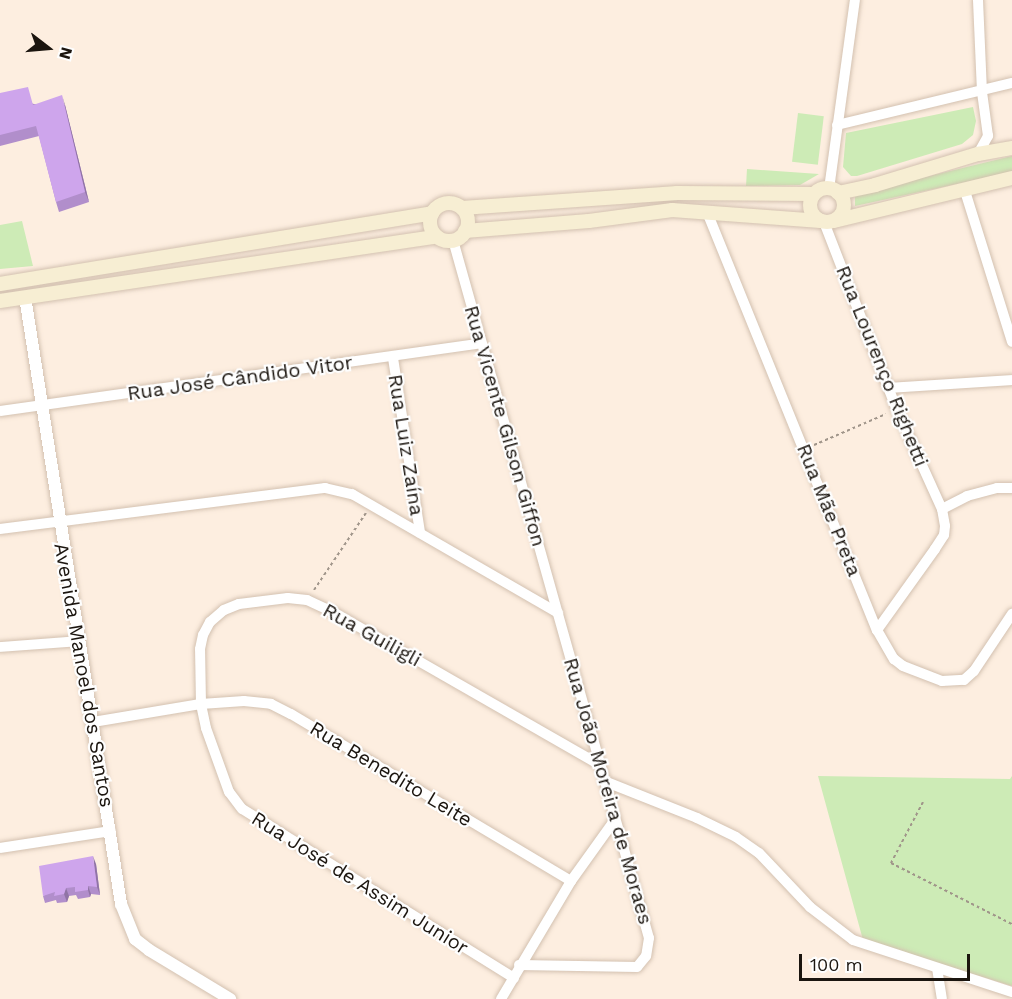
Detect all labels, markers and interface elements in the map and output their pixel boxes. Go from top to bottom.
north arrow [18,18,78,78]
text: N [55,45,77,61]
street label: Rua Lourenço Righetti [831,262,933,470]
street label: Rua Vicente Gilson Giffon [459,302,551,550]
street label: Rua José Cândido Vitor [125,350,355,406]
street label: Rua Luiz Zaína [383,372,429,518]
street label: Rua Mãe Preta [791,440,867,580]
street label: Avenida Manoel dos Santos [49,540,119,810]
street label: Rua Guiligli [318,598,426,672]
street label: Rua João Moreira de Moraes [558,654,658,928]
street label: Rua Benedito Leite [305,716,477,832]
street label: Rua José de Assim Junior [246,806,474,960]
scale bar [802,942,973,980]
text: 100 m [810,954,863,975]

